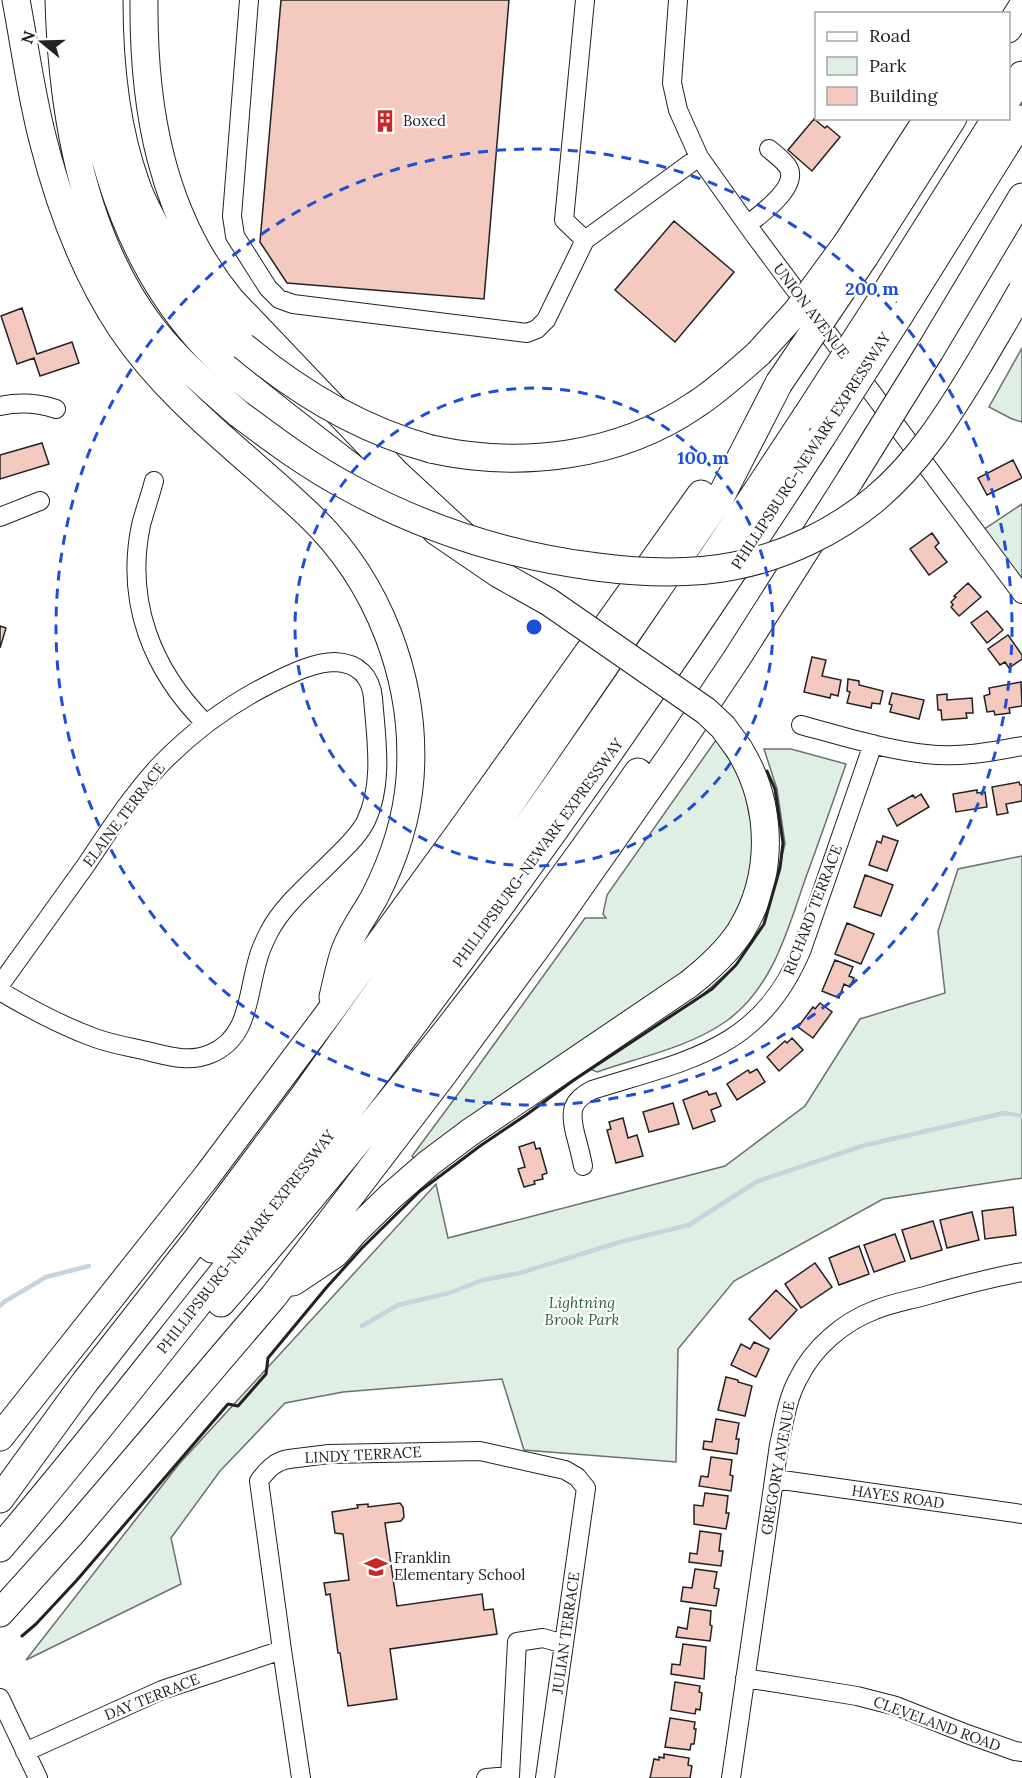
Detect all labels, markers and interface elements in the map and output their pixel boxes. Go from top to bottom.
north arrow [12,12,72,72]
legend [815,12,1010,120]
text: Road [869,24,911,47]
text: N [16,28,39,46]
text: Park [869,54,907,77]
text: Building [869,84,939,107]
building icon: Boxed [372,108,398,134]
place label: Boxed [403,111,446,130]
street label: UNION AVENUE [769,259,854,362]
text: 200 m [845,277,899,300]
street label: PHILLIPSBURG-NEWARK EXPRESSWAY [727,328,895,573]
text: 100 m [677,446,729,469]
centre of rings [524,617,544,637]
street label: PHILLIPSBURG-NEWARK EXPRESSWAY [448,734,627,971]
street label: ELAINE TERRACE [78,759,169,870]
street label: RICHARD TERRACE [779,842,846,978]
street label: PHILLIPSBURG-NEWARK EXPRESSWAY [152,1126,339,1357]
park label: Lightning Brook Park [545,1293,620,1329]
street label: GREGORY AVENUE [756,1399,799,1536]
street label: LINDY TERRACE [304,1442,422,1467]
street label: HAYES ROAD [850,1481,946,1512]
place label: Franklin Elementary School [394,1548,525,1584]
school or university icon: Franklin Elementary School [363,1554,389,1580]
street label: JULIAN TERRACE [547,1571,583,1696]
street label: DAY TERRACE [101,1669,202,1724]
street label: CLEVELAND ROAD [871,1692,1003,1755]

